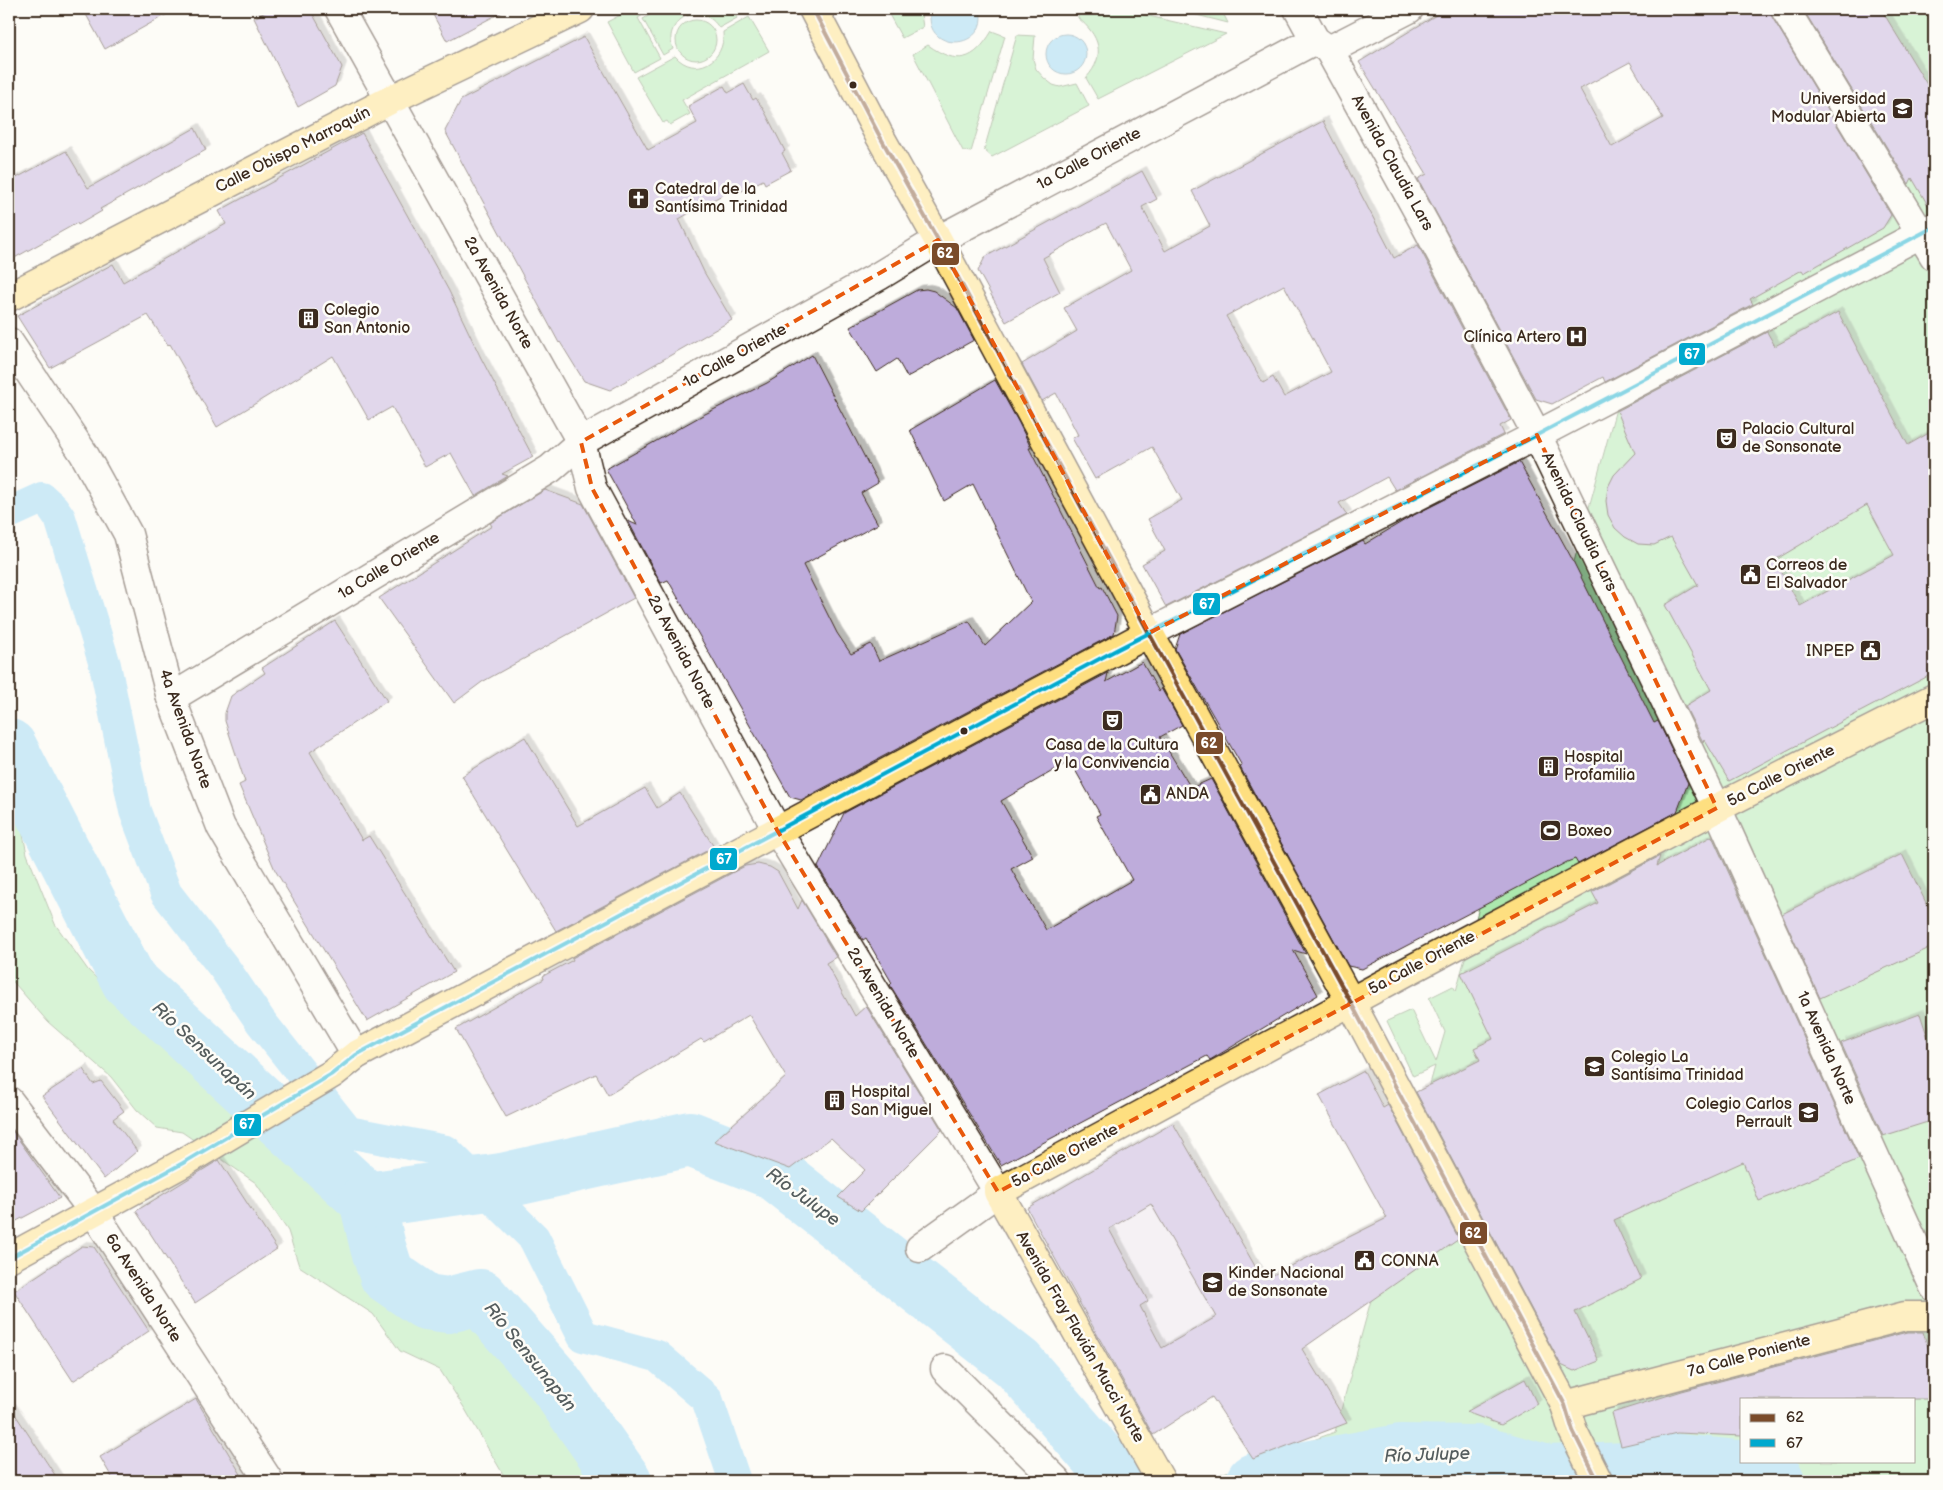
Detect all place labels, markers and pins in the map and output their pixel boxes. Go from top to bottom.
unlabelled marker [848,80,858,90]
place label: Universidad Modular Abierta [1771,90,1886,127]
school or university icon: Universidad Modular Abierta [1890,96,1914,120]
place label: Catedral de la Santísima Trinidad [655,180,788,217]
church icon: Catedral de la Santísima Trinidad [627,186,651,210]
place label: Colegio San Antonio [324,301,410,338]
building icon: Colegio San Antonio [296,307,320,331]
hospital icon: Clínica Artero [1565,325,1589,349]
place label: Clínica Artero [1463,328,1561,347]
place label: Palacio Cultural de Sonsonate [1742,420,1854,457]
theatre icon: Palacio Cultural de Sonsonate [1714,426,1738,450]
place label: Correos de El Salvador [1766,556,1848,593]
public building icon: Correos de El Salvador [1738,562,1762,586]
public building icon: INPEP [1858,639,1882,663]
place label: INPEP [1806,642,1854,661]
theatre icon: Casa de la Cultura y la Convivencia [1100,709,1124,733]
unlabelled marker [959,726,969,736]
place label: Casa de la Cultura y la Convivencia [1045,736,1179,773]
place label: Hospital Profamilia [1564,748,1635,785]
building icon: Hospital Profamilia [1536,754,1560,778]
public building icon: ANDA [1138,782,1162,806]
place label: ANDA [1166,785,1209,804]
sports icon: Boxeo [1539,819,1563,843]
place label: Boxeo [1567,822,1612,841]
place label: Colegio La Santísima Trinidad [1611,1048,1744,1085]
school or university icon: Colegio La Santísima Trinidad [1583,1054,1607,1078]
place label: Hospital San Miguel [851,1083,932,1120]
building icon: Hospital San Miguel [823,1089,847,1113]
place label: Colegio Carlos Perrault [1686,1095,1792,1132]
school or university icon: Colegio Carlos Perrault [1796,1101,1820,1125]
public building icon: CONNA [1353,1249,1377,1273]
place label: CONNA [1381,1252,1439,1271]
place label: Kinder Nacional de Sonsonate [1228,1264,1344,1301]
school or university icon: Kinder Nacional de Sonsonate [1200,1270,1224,1294]

